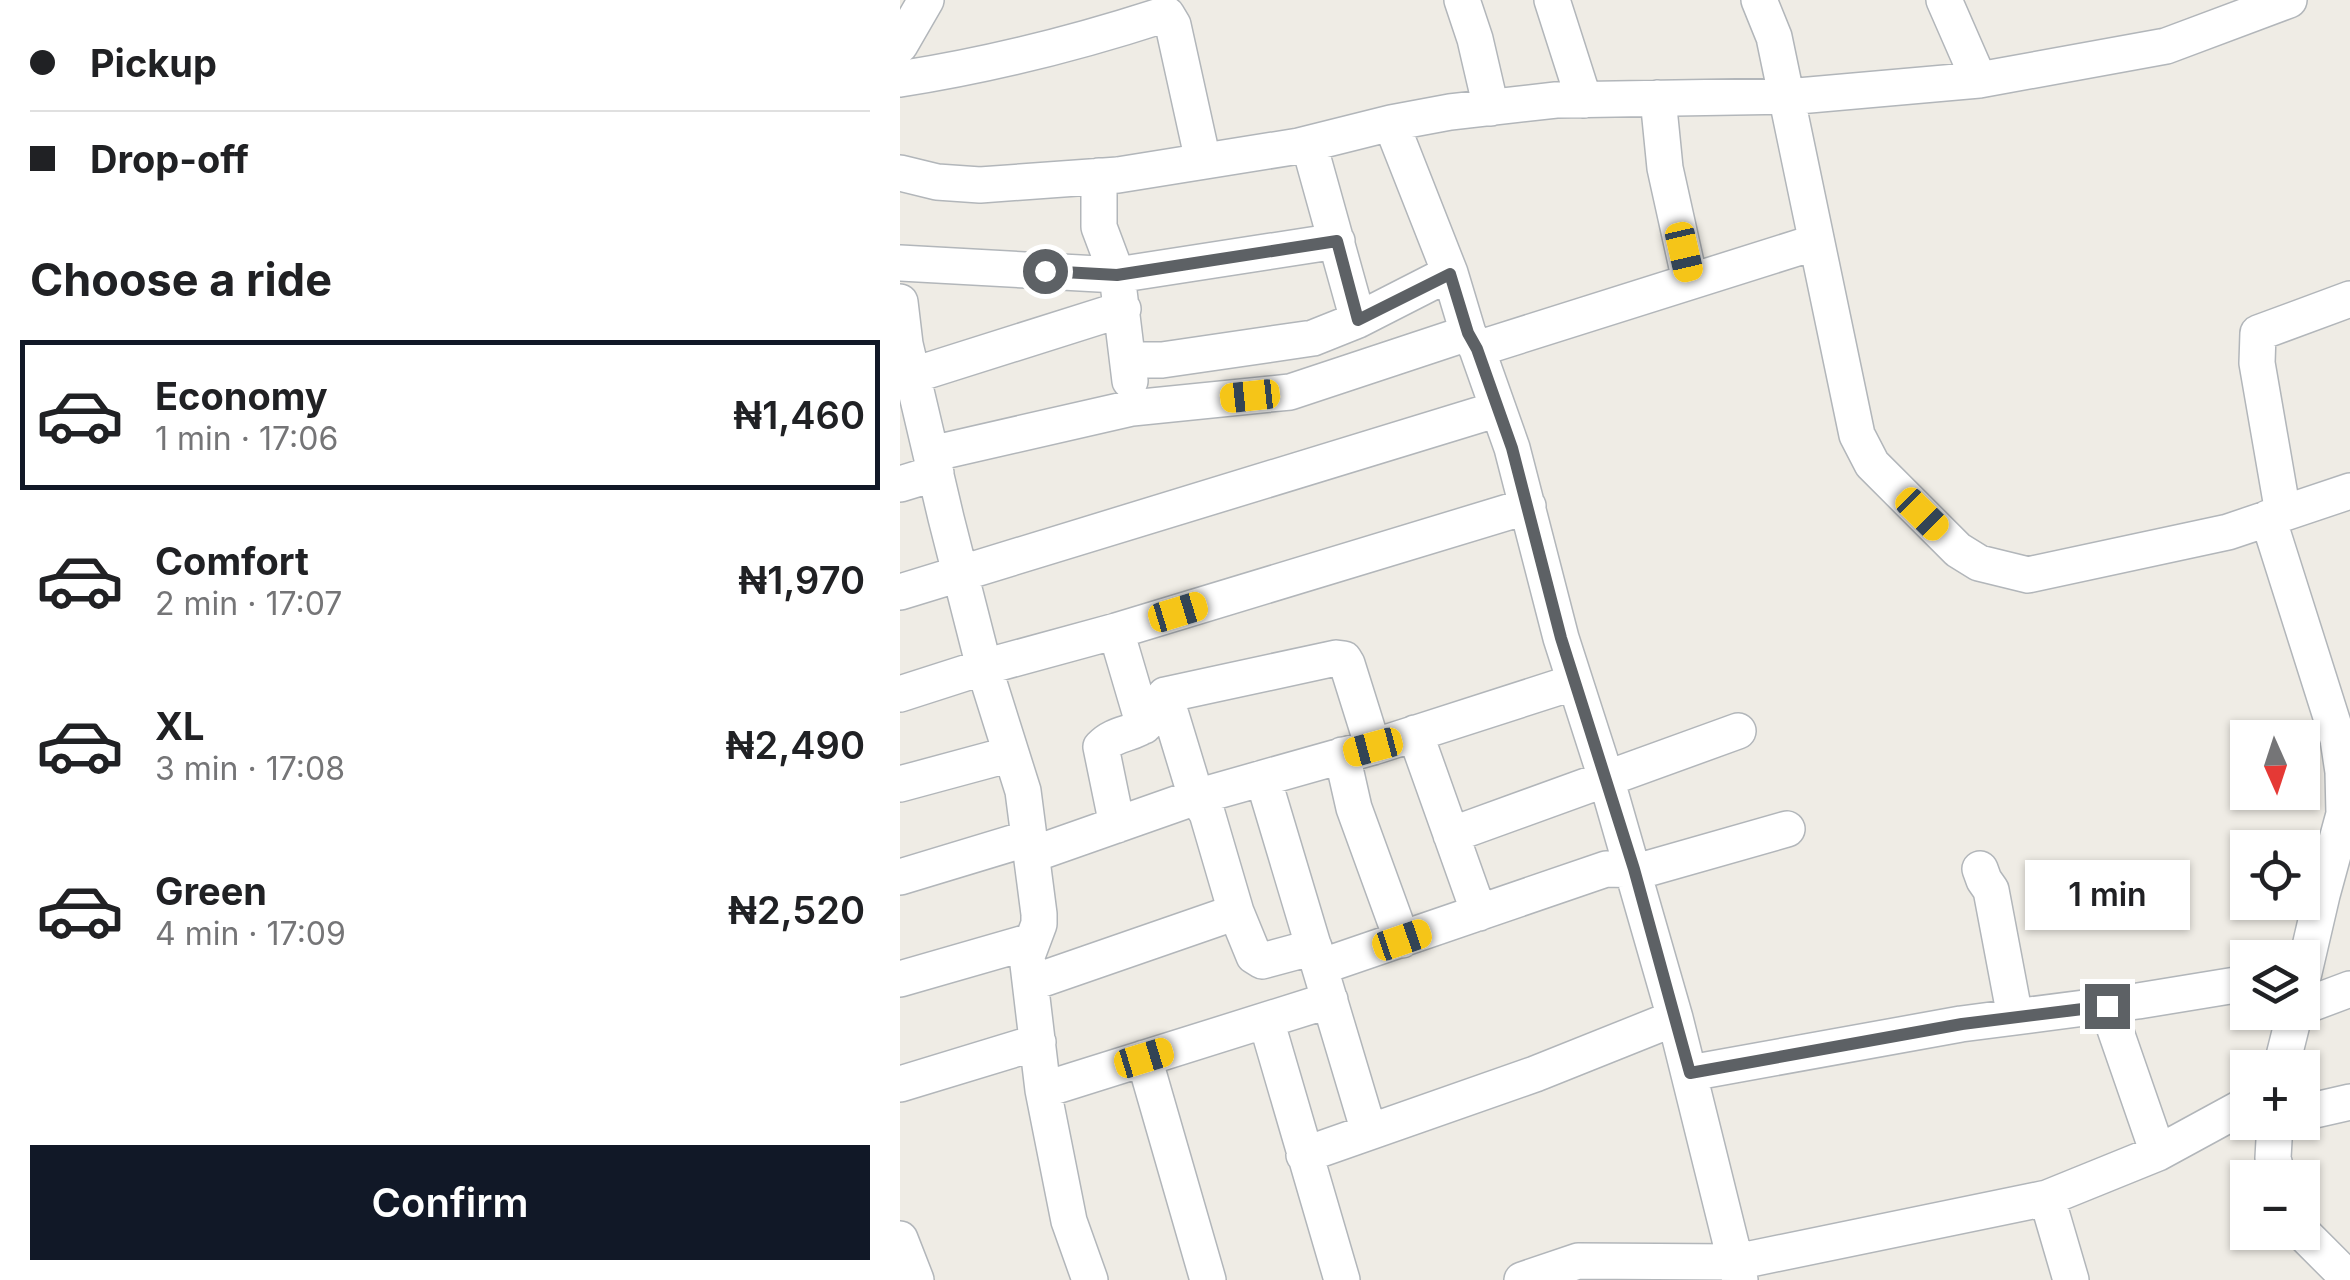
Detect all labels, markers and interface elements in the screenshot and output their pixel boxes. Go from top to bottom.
text: Pickup [90,40,217,86]
text: Drop-off [90,136,249,182]
car [1663,219,1705,285]
route start [1023,249,1068,294]
text: Choose a ride [30,252,332,307]
icon: car [35,370,125,460]
text: Economy [155,373,328,419]
car [1219,378,1281,414]
text: ₦1,460 [733,392,865,438]
text: 1 min · 17:06 [155,419,338,458]
car [1890,482,1954,546]
icon: car [35,535,125,625]
text: Comfort [155,538,309,584]
text: ₦1,970 [738,557,865,603]
text: 2 min · 17:07 [155,584,342,623]
car [1145,589,1211,635]
icon: car [35,700,125,790]
text: XL [155,703,205,749]
north arrow [2230,720,2320,810]
map controls [2230,720,2320,1250]
text: ₦2,490 [726,722,865,768]
car [1340,725,1406,769]
text: 3 min · 17:08 [155,749,345,788]
button: locate [2230,830,2320,920]
callout: 1 min [2024,861,2190,931]
icon: car [35,865,125,955]
text: Green [155,868,267,914]
text: 1 min [2068,875,2147,914]
text: ₦2,520 [728,887,865,933]
text: 4 min · 17:09 [155,914,346,953]
car [1369,916,1435,964]
button: layers [2230,940,2320,1030]
route end [2085,984,2130,1029]
car [1111,1035,1177,1081]
button: + [2230,1050,2320,1140]
button: Confirm [30,1145,870,1260]
button: − [2230,1160,2320,1250]

